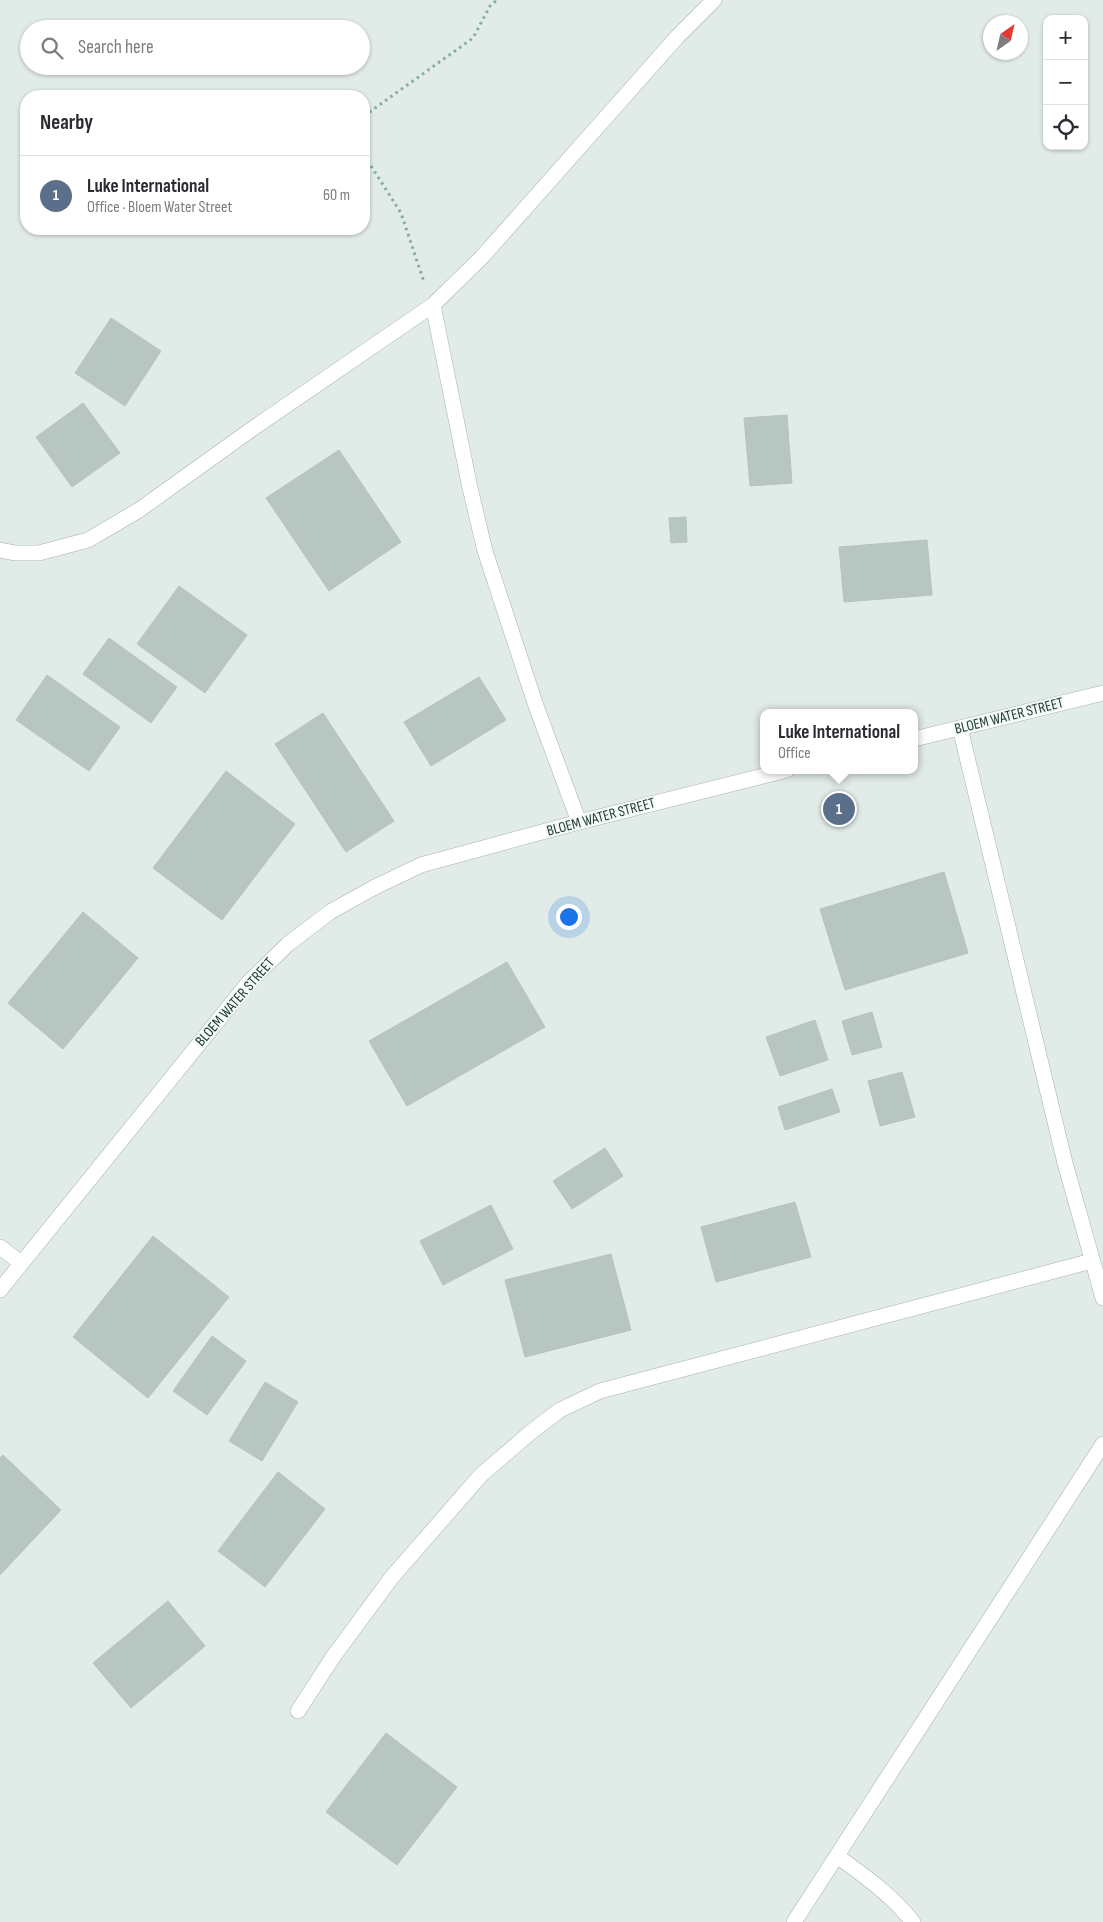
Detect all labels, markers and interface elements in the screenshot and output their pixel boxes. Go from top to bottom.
north arrow [983,15,1028,60]
map controls [1043,15,1088,150]
button: + [1043,15,1088,60]
search box [20,20,370,75]
icon: search [38,34,66,62]
text: Search here [78,36,154,59]
button: − [1043,60,1088,105]
button: locate [1043,105,1088,150]
text: Nearby [40,110,93,135]
text: Luke International [87,175,209,198]
text: 1 [53,186,59,205]
text: 60 m [323,186,350,205]
text: Office · Bloem Water Street [87,198,232,217]
street label: BLOEM WATER STREET [953,693,1065,739]
popup [760,709,918,774]
text: Luke International [778,721,900,744]
text: Office [778,744,811,763]
pin: 1 [823,790,855,828]
street label: BLOEM WATER STREET [545,793,657,841]
your location [556,904,582,930]
street label: BLOEM WATER STREET [191,954,279,1050]

